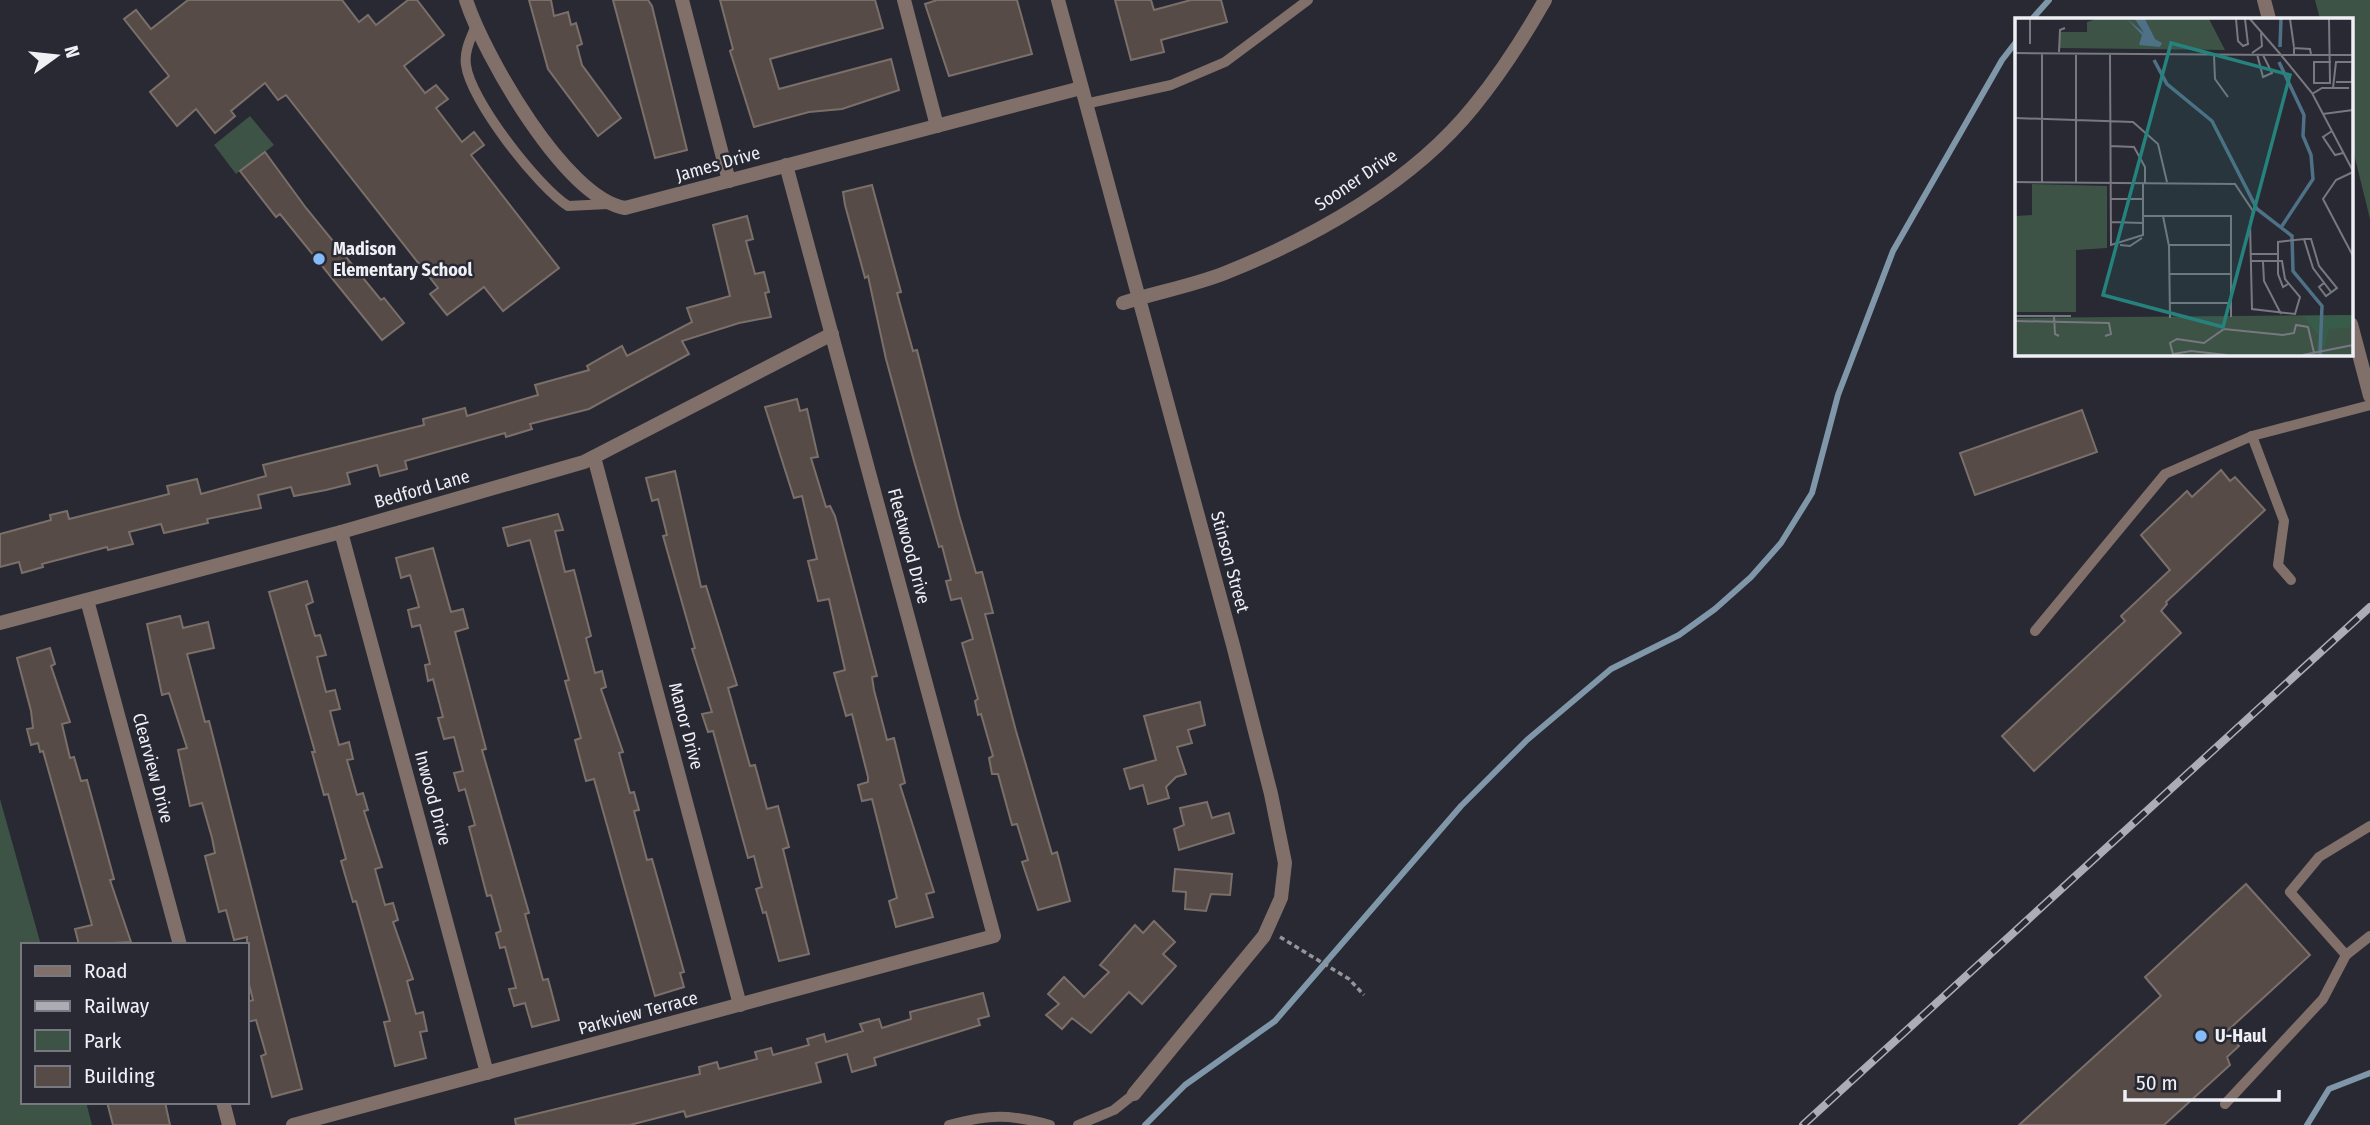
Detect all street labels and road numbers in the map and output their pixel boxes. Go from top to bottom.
street label: James Drive [673,141,763,186]
street label: Sooner Drive [1311,144,1402,216]
street label: Bedford Lane [372,465,472,513]
street label: Fleetwood Drive [883,486,935,606]
street label: Stinson Street [1206,509,1254,615]
street label: Manor Drive [664,680,708,772]
street label: Clearview Drive [128,711,178,826]
street label: Inwood Drive [410,748,456,848]
street label: Parkview Terrace [576,986,700,1040]

